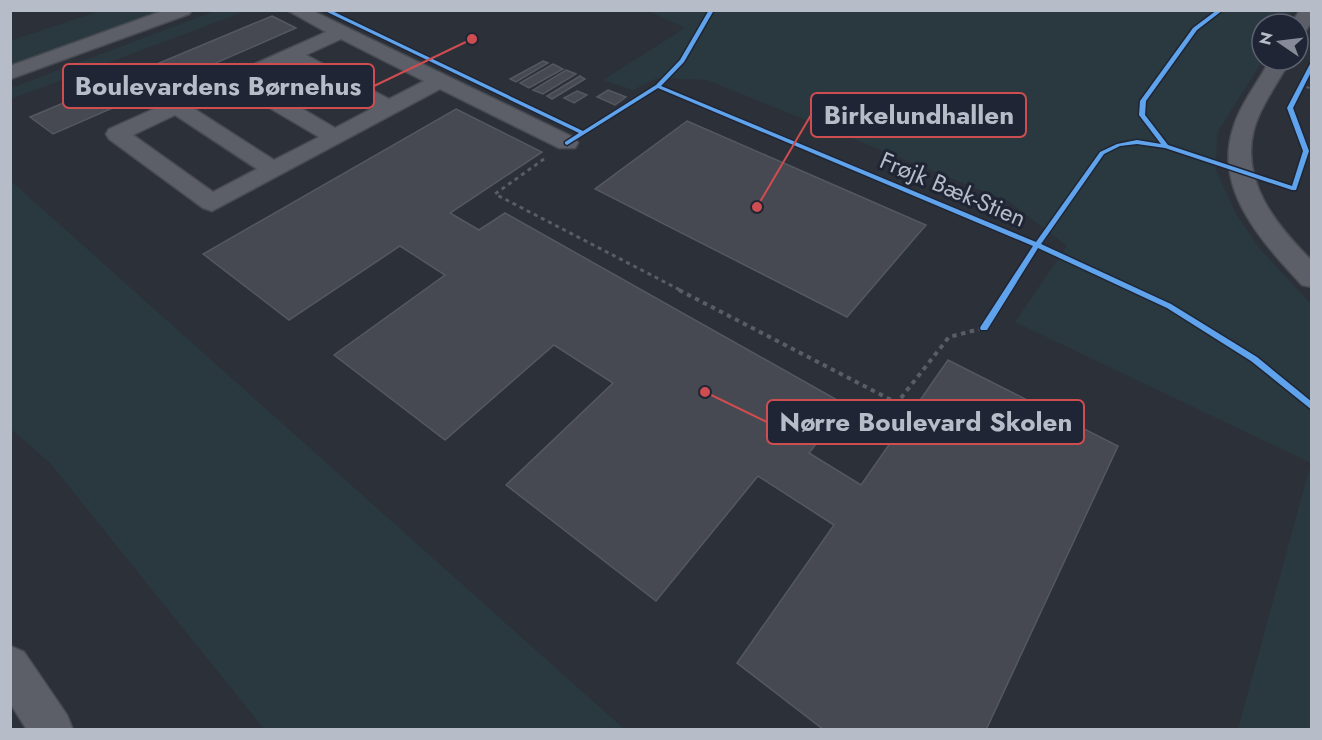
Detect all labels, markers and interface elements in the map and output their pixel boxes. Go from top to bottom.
north arrow [1250,12,1310,72]
text: N [1253,30,1279,47]
callout: Boulevardens Børnehus [63,64,374,108]
text: Boulevardens Børnehus [75,67,361,105]
callout: Birkelundhallen [811,93,1026,137]
text: Birkelundhallen [824,96,1014,134]
street label: Frøjk Bæk-Stien [875,143,1031,235]
callout: Nørre Boulevard Skolen [767,400,1084,444]
text: Nørre Boulevard Skolen [780,403,1072,441]

